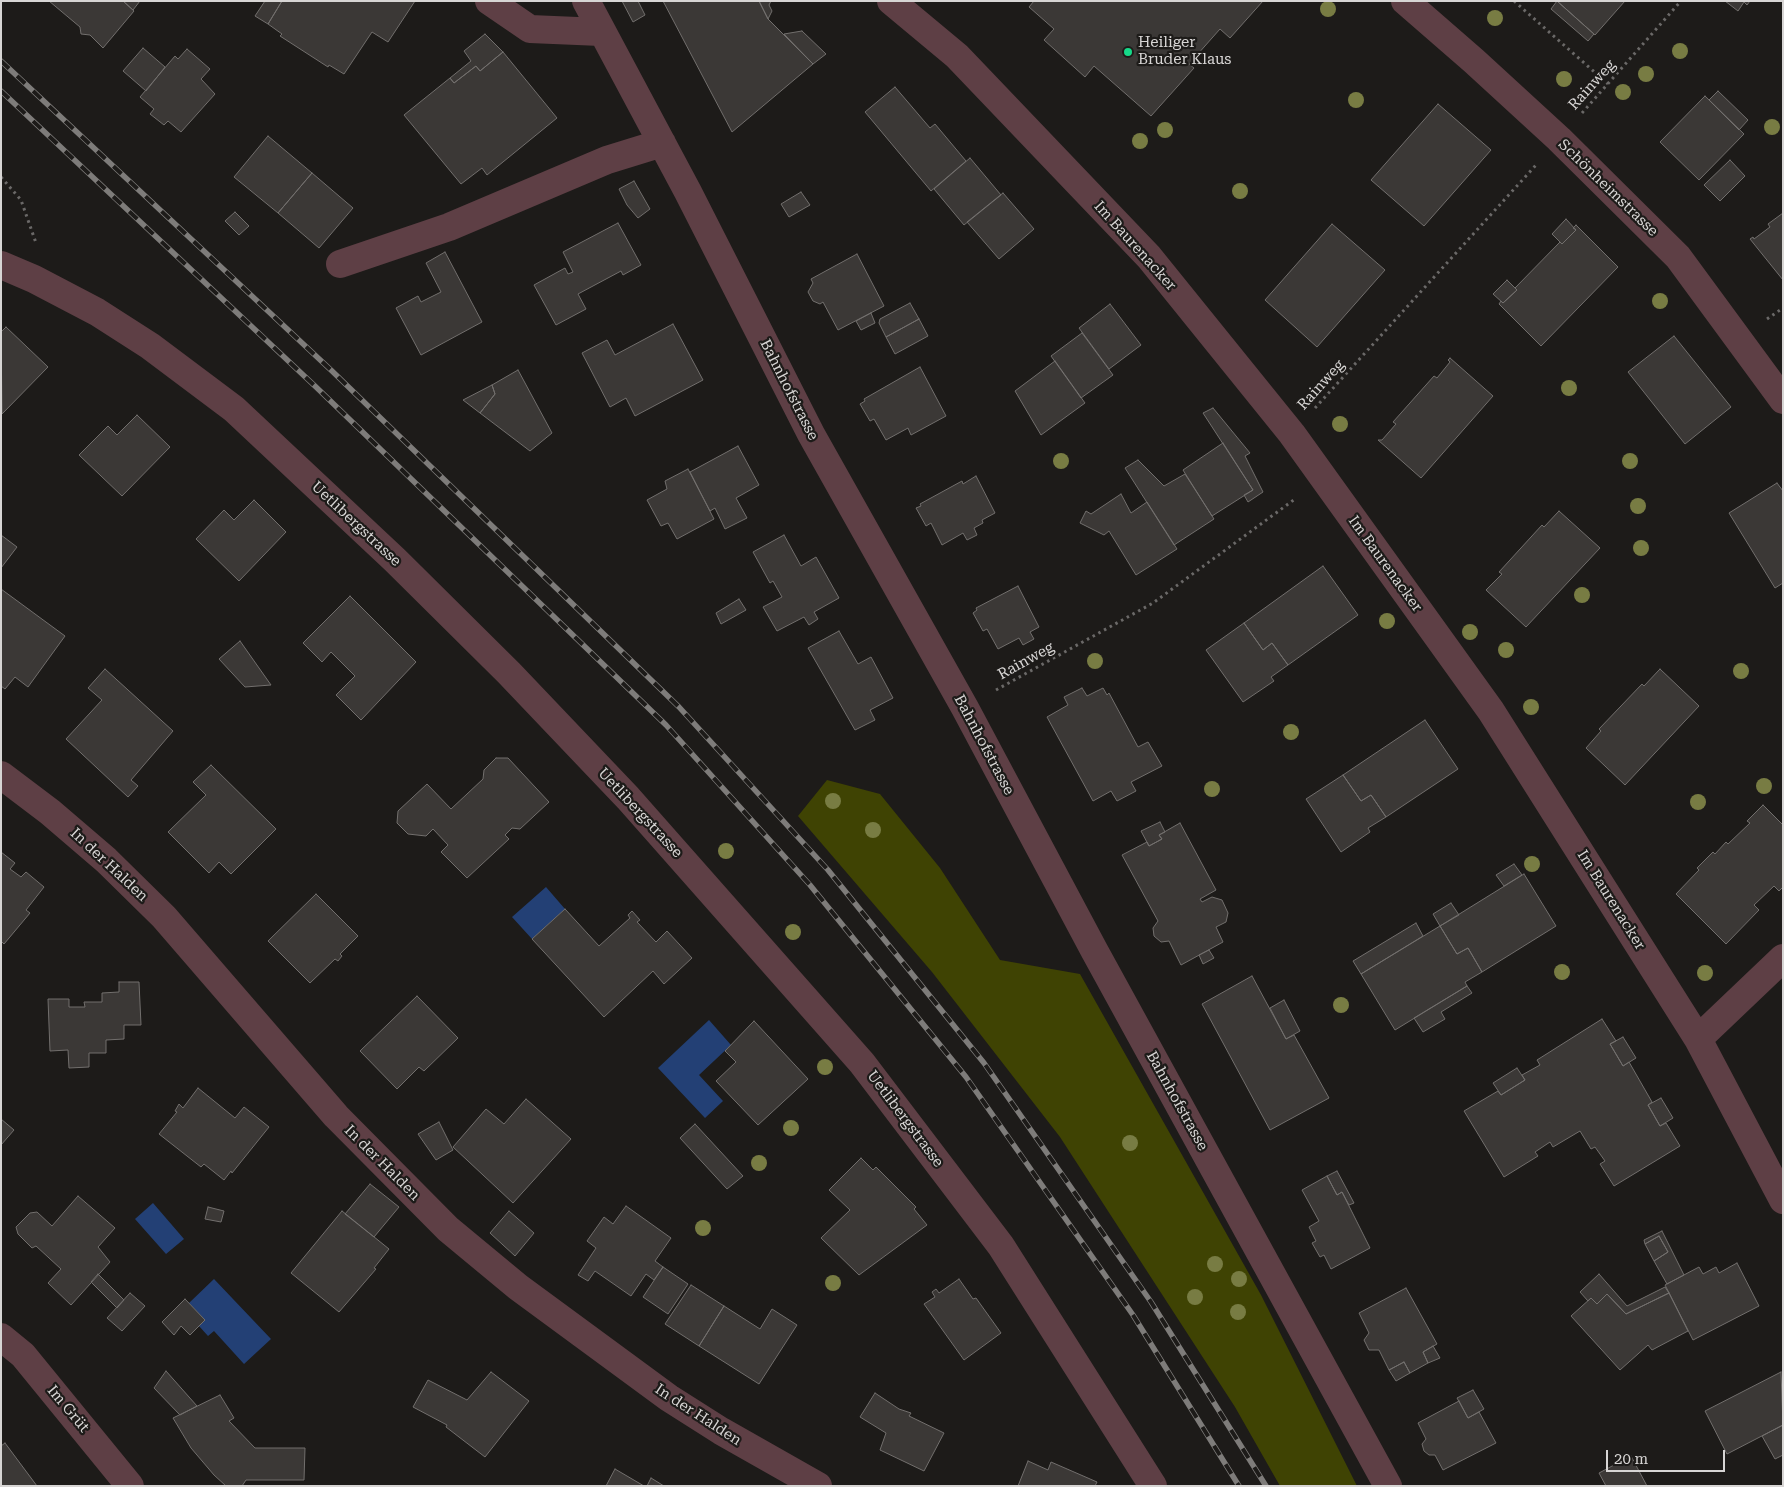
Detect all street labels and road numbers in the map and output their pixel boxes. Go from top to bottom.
street label: Rainweg [1565,56,1619,114]
street label: Schönheimstrasse [1554,136,1662,240]
street label: Im Baurenacker [1090,198,1180,294]
street label: Bahnhofstrasse [756,337,822,443]
street label: Rainweg [1294,356,1348,414]
street label: Uetlibergstrasse [307,478,405,570]
street label: Im Baurenacker [1344,513,1426,615]
street label: Rainweg [995,638,1057,684]
street label: Bahnhofstrasse [950,692,1018,798]
street label: Uetlibergstrasse [594,764,686,862]
street label: In der Halden [66,824,152,906]
street label: Im Baurenacker [1573,847,1649,953]
street label: Bahnhofstrasse [1142,1048,1212,1154]
street label: Uetlibergstrasse [863,1067,947,1171]
street label: In der Halden [340,1121,424,1205]
street label: In der Halden [651,1380,745,1450]
street label: Im Grüt [43,1382,93,1436]

